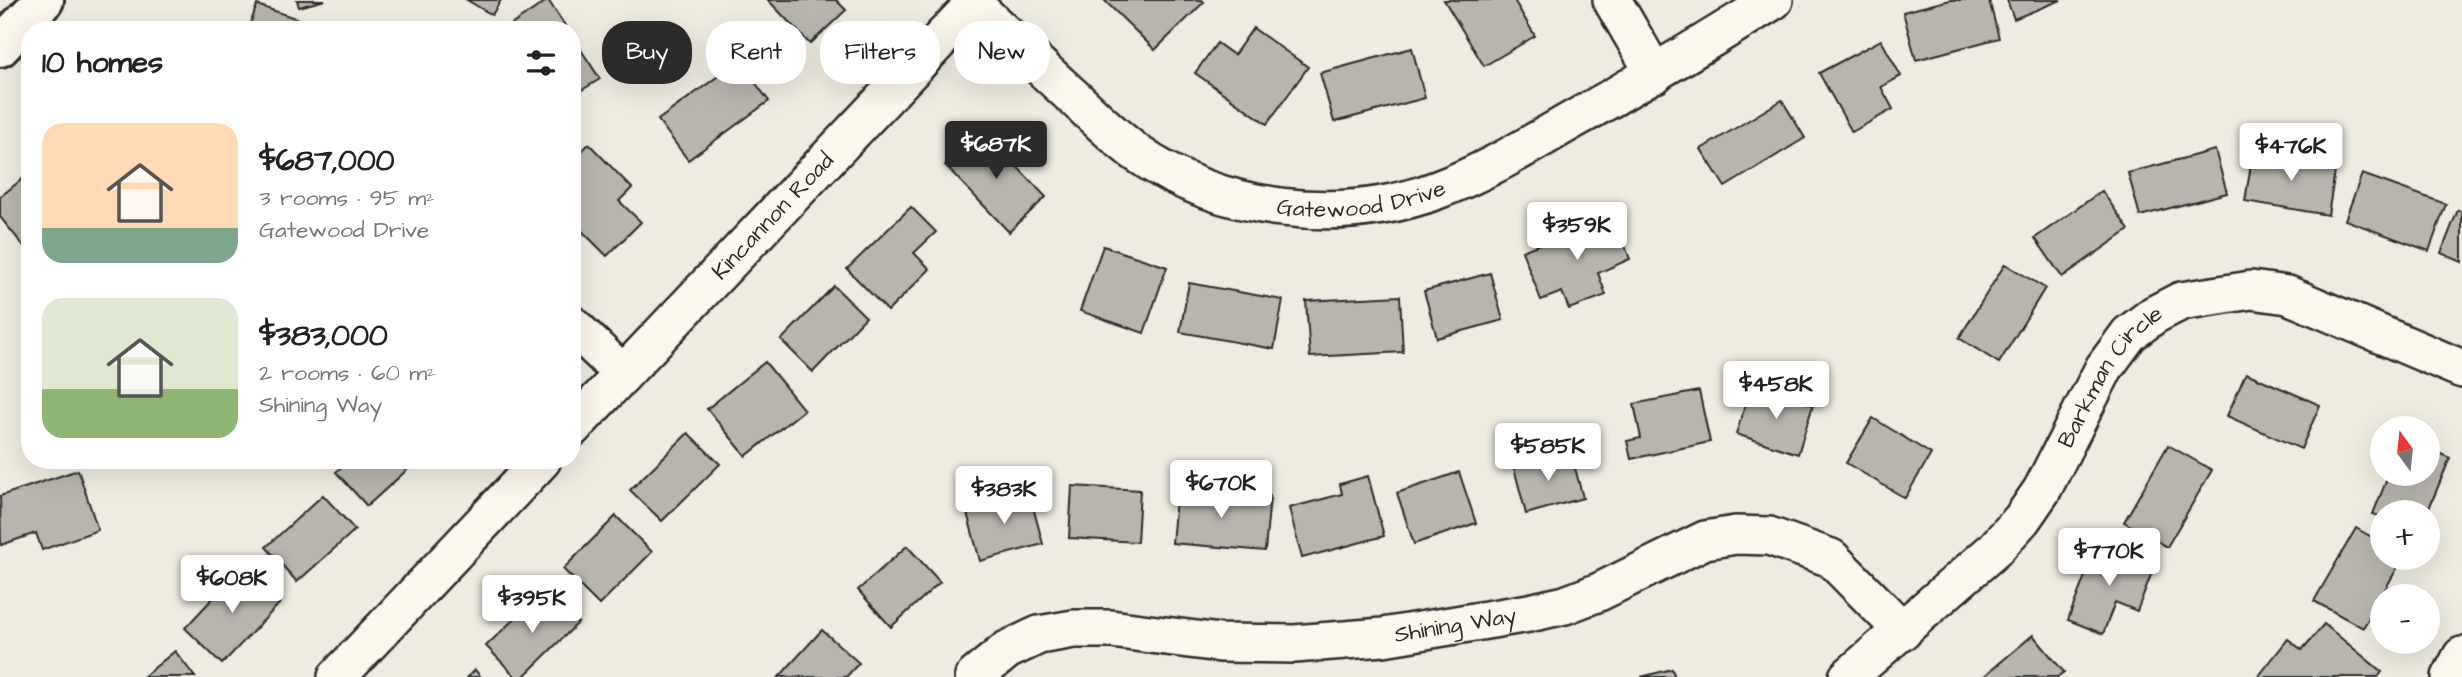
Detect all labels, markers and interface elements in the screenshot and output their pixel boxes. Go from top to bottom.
chip: Buy [602,21,692,84]
chip: Rent [706,21,806,84]
chip: Filters [820,21,940,84]
chip: New [954,21,1050,84]
text: 10 homes [42,42,163,84]
icon: filters [522,44,560,82]
pin: $687K [947,122,1045,181]
pin: $476K [2242,124,2340,183]
text: $687K [961,128,1031,160]
text: $476K [2256,130,2326,162]
text: $687,000 [259,140,395,182]
street label: Kincannon Road [705,145,841,287]
icon: home [98,151,182,235]
street label: Gatewood Drive [1275,172,1450,226]
text: 3 rooms · 95 m² [259,182,435,214]
pin: $359K [1528,202,1626,262]
text: $359K [1543,209,1611,241]
text: Gatewood Drive [259,214,429,246]
street label: Barkman Circle [2050,297,2168,453]
text: $383,000 [259,315,388,357]
icon: home [98,326,182,410]
text: 2 rooms · 60 m² [259,357,436,389]
pin: $458K [1727,362,1825,421]
text: $458K [1739,368,1813,400]
text: Shining Way [259,389,382,421]
north arrow [2370,416,2440,486]
map controls [2370,416,2440,654]
pin: $585K [1499,424,1597,483]
text: $585K [1511,430,1585,462]
pin: $670K [1172,461,1270,520]
pin: $383K [955,466,1053,526]
text: $670K [1186,467,1256,499]
text: $383K [971,473,1037,505]
button: + [2370,500,2440,570]
pin: $770K [2060,528,2158,588]
text: $770K [2074,535,2144,567]
pin: $608K [183,556,281,615]
text: $608K [197,562,267,594]
pin: $395K [483,576,581,635]
text: $395K [498,582,566,614]
button: − [2370,584,2440,654]
street label: Shining Way [1392,599,1519,651]

